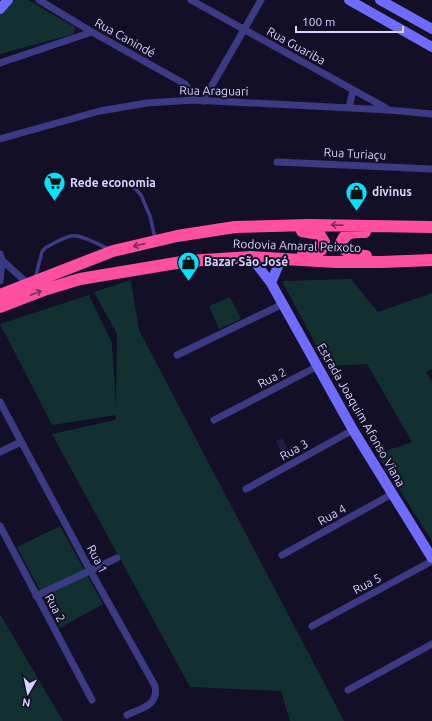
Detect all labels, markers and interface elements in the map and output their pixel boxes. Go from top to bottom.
scale bar [296,8,403,34]
text: 100 m [302,15,335,28]
street label: Rua Canindé [93,16,158,60]
street label: Rua Guariba [265,24,328,67]
street label: Rua Araguari [179,83,249,98]
street label: Rua Turiaçu [323,145,387,162]
supermarket icon: Rede economia [42,170,68,203]
place label: Rede economia [70,176,156,189]
shop icon: divinus [343,179,369,212]
place label: divinus [372,185,412,198]
one-way arrow [331,221,344,229]
street label: Rodovia Amaral Peixoto [233,237,361,254]
one-way arrow [133,241,146,249]
shop icon: Bazar São José [176,249,202,282]
place label: Bazar São José [204,255,288,268]
one-way arrow [30,288,42,296]
street label: Estrada Joaquim Afonso Viana [315,341,408,489]
street label: Rua 2 [255,365,288,390]
street label: Rua 3 [277,437,310,463]
street label: Rua 4 [315,501,348,528]
street label: Rua 1 [85,542,110,575]
street label: Rua 5 [350,571,383,596]
street label: Rua 2 [43,591,68,624]
north arrow [8,673,48,713]
text: N [21,696,31,709]

